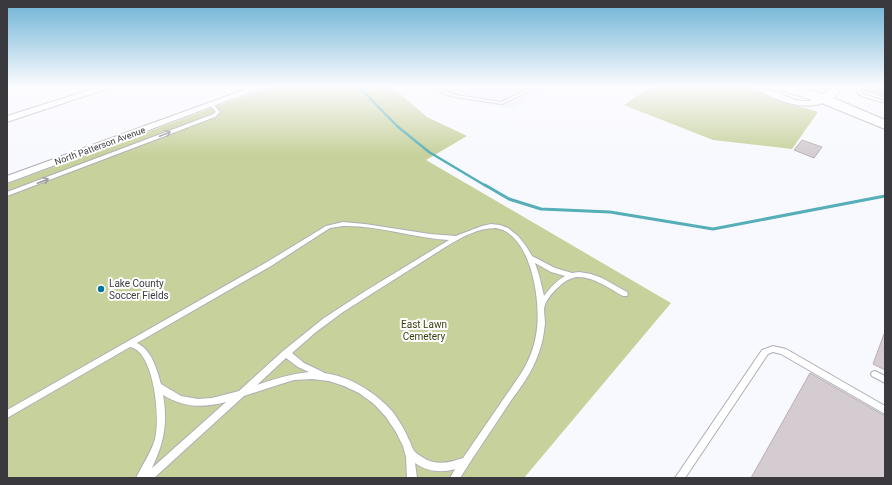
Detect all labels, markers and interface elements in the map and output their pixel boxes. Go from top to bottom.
street label: North Patterson Avenue [53,125,147,167]
one-way arrow [158,130,170,138]
one-way arrow [37,176,49,184]
place label: Lake County Soccer Fields [109,278,169,301]
marker: Lake County Soccer Fields [96,284,106,294]
park label: East Lawn Cemetery [401,319,447,342]

